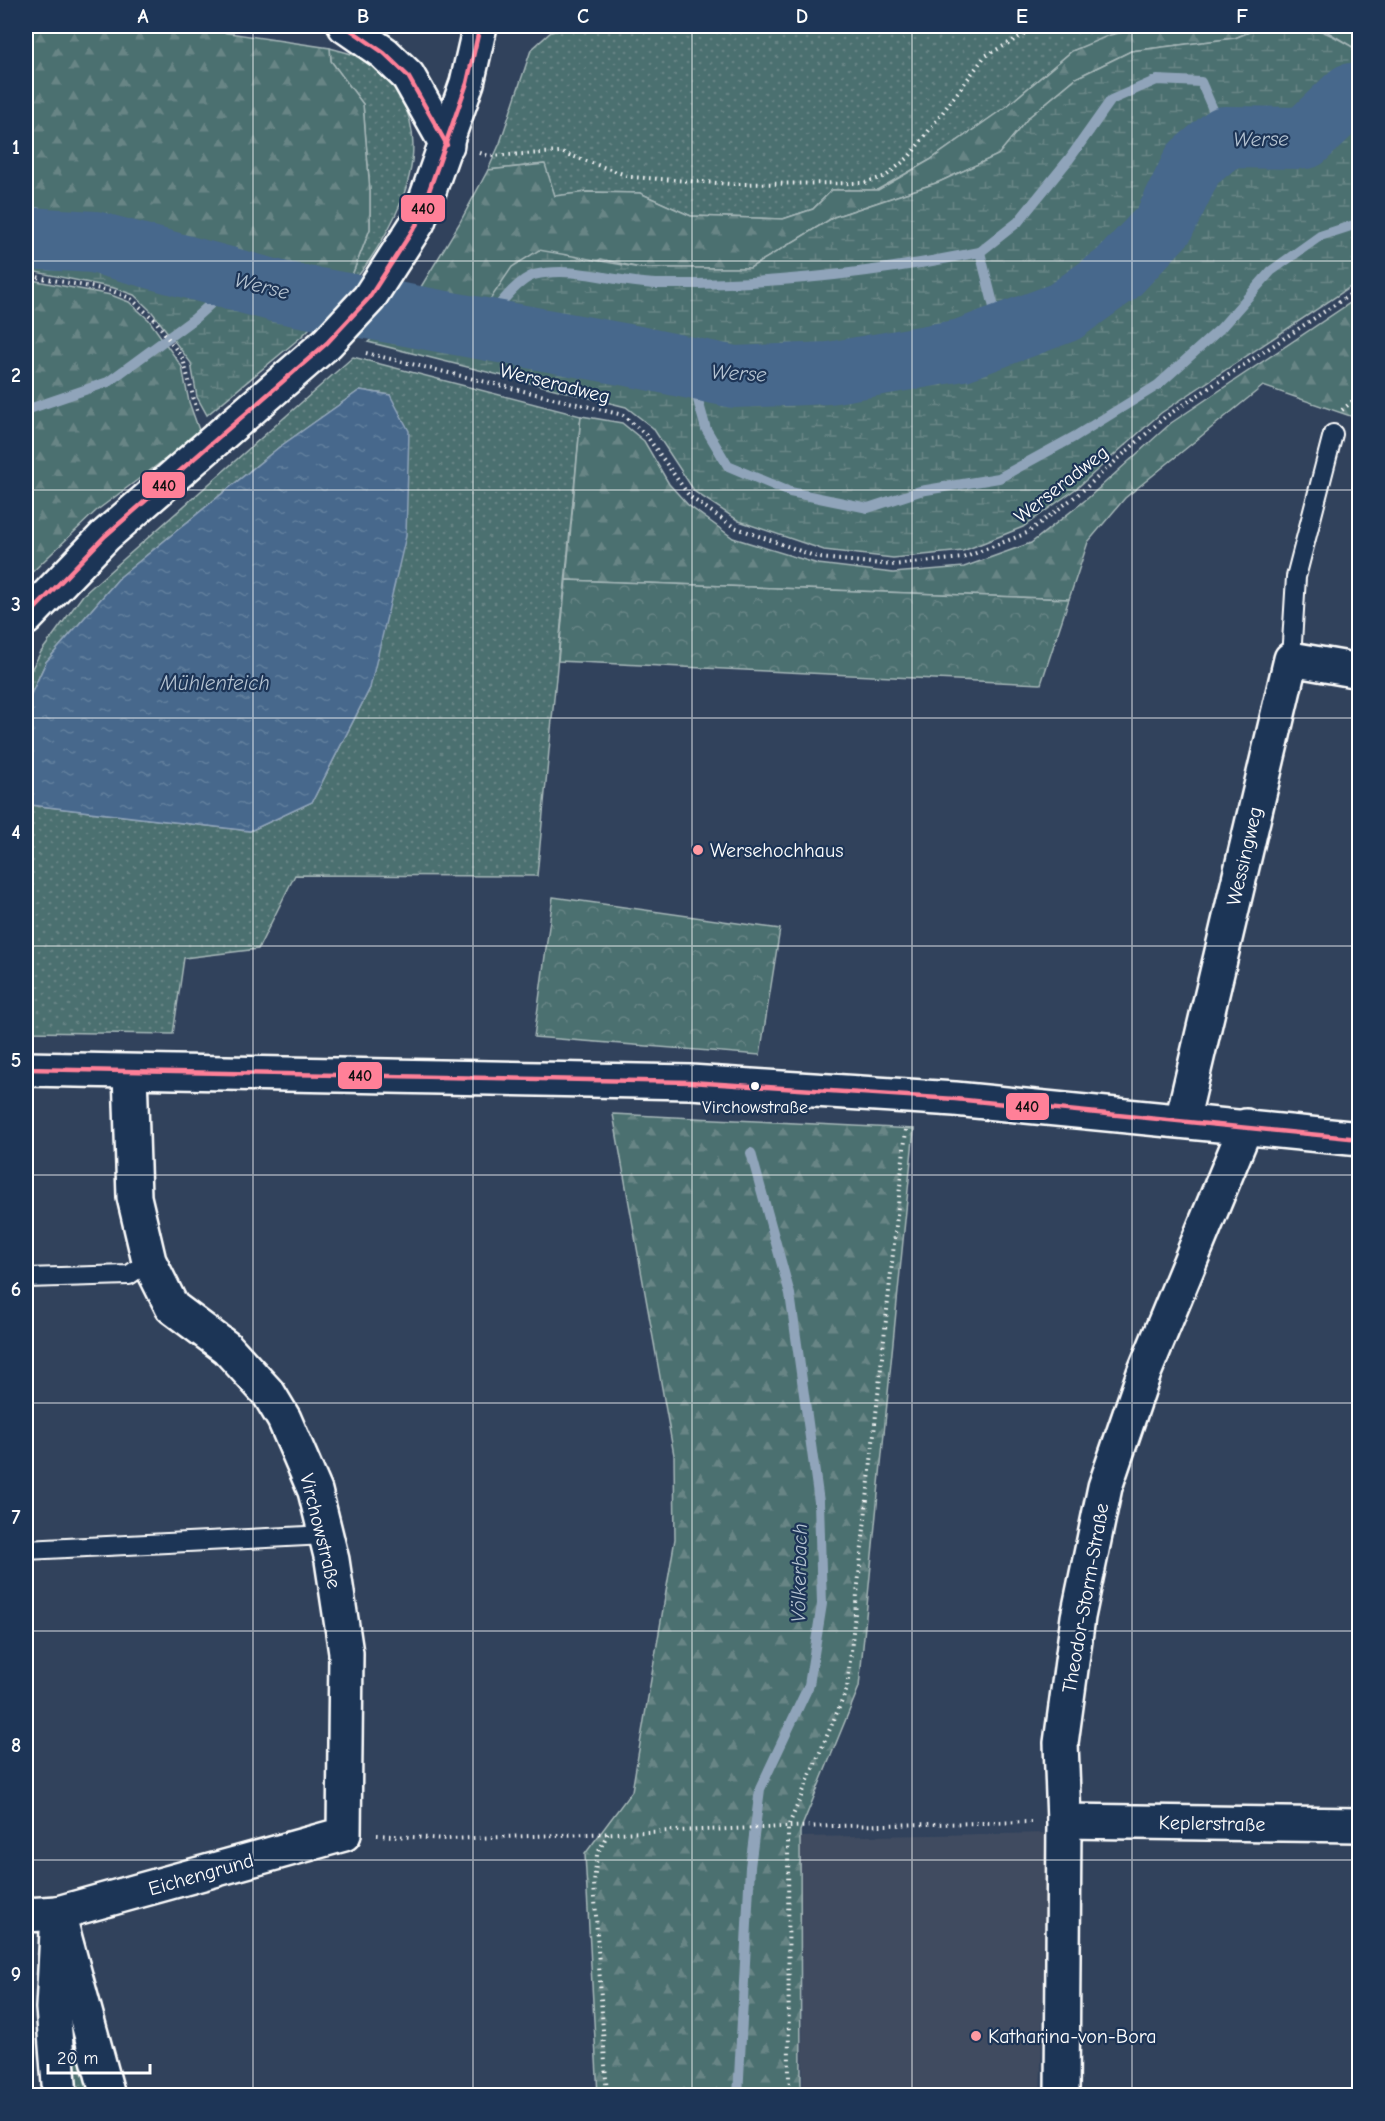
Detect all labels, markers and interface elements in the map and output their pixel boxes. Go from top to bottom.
text: A [137,5,149,28]
text: B [357,5,369,28]
text: C [577,5,589,28]
text: D [796,5,808,28]
text: E [1016,5,1028,28]
text: F [1236,5,1248,28]
water label: Werse [1233,127,1289,151]
text: 1 [12,136,20,159]
line badge: 440 [400,194,446,223]
text: 440 [411,200,435,218]
water label: Werse [232,268,292,304]
street label: Werseradweg [497,359,612,408]
water label: Werse [711,360,768,386]
text: 2 [11,364,21,387]
street label: Werseradweg [1010,441,1113,528]
line badge: 440 [141,471,186,499]
text: 440 [152,477,176,495]
text: 3 [11,593,21,616]
water label: Mühlenteich [159,671,270,695]
street label: Wessingweg [1222,804,1267,908]
text: 4 [11,821,21,844]
place label: Wersehochhaus [710,839,843,862]
marker: Wersehochhaus [691,843,705,857]
text: 5 [11,1049,21,1072]
line badge: 440 [337,1061,383,1090]
text: 440 [348,1067,372,1085]
marker: Virchowstraße [749,1080,761,1092]
line badge: 440 [1005,1092,1050,1121]
place label: Virchowstraße [702,1097,808,1118]
text: 440 [1015,1098,1039,1116]
text: 6 [11,1278,21,1301]
street label: Virchowstraße [295,1471,346,1591]
street label: Theodor-Storm-Straße [1057,1501,1114,1695]
text: 7 [12,1506,21,1529]
water label: Völkerbach [786,1523,812,1623]
text: 8 [11,1734,21,1757]
street label: Keplerstraße [1158,1811,1266,1836]
street label: Eichengrund [146,1848,256,1900]
text: 9 [11,1963,21,1986]
place label: Katharina-von-Bora [988,2025,1157,2048]
marker: Katharina-von-Bora [969,2029,983,2043]
scale bar [48,2037,150,2075]
text: 20 m [57,2048,98,2069]

